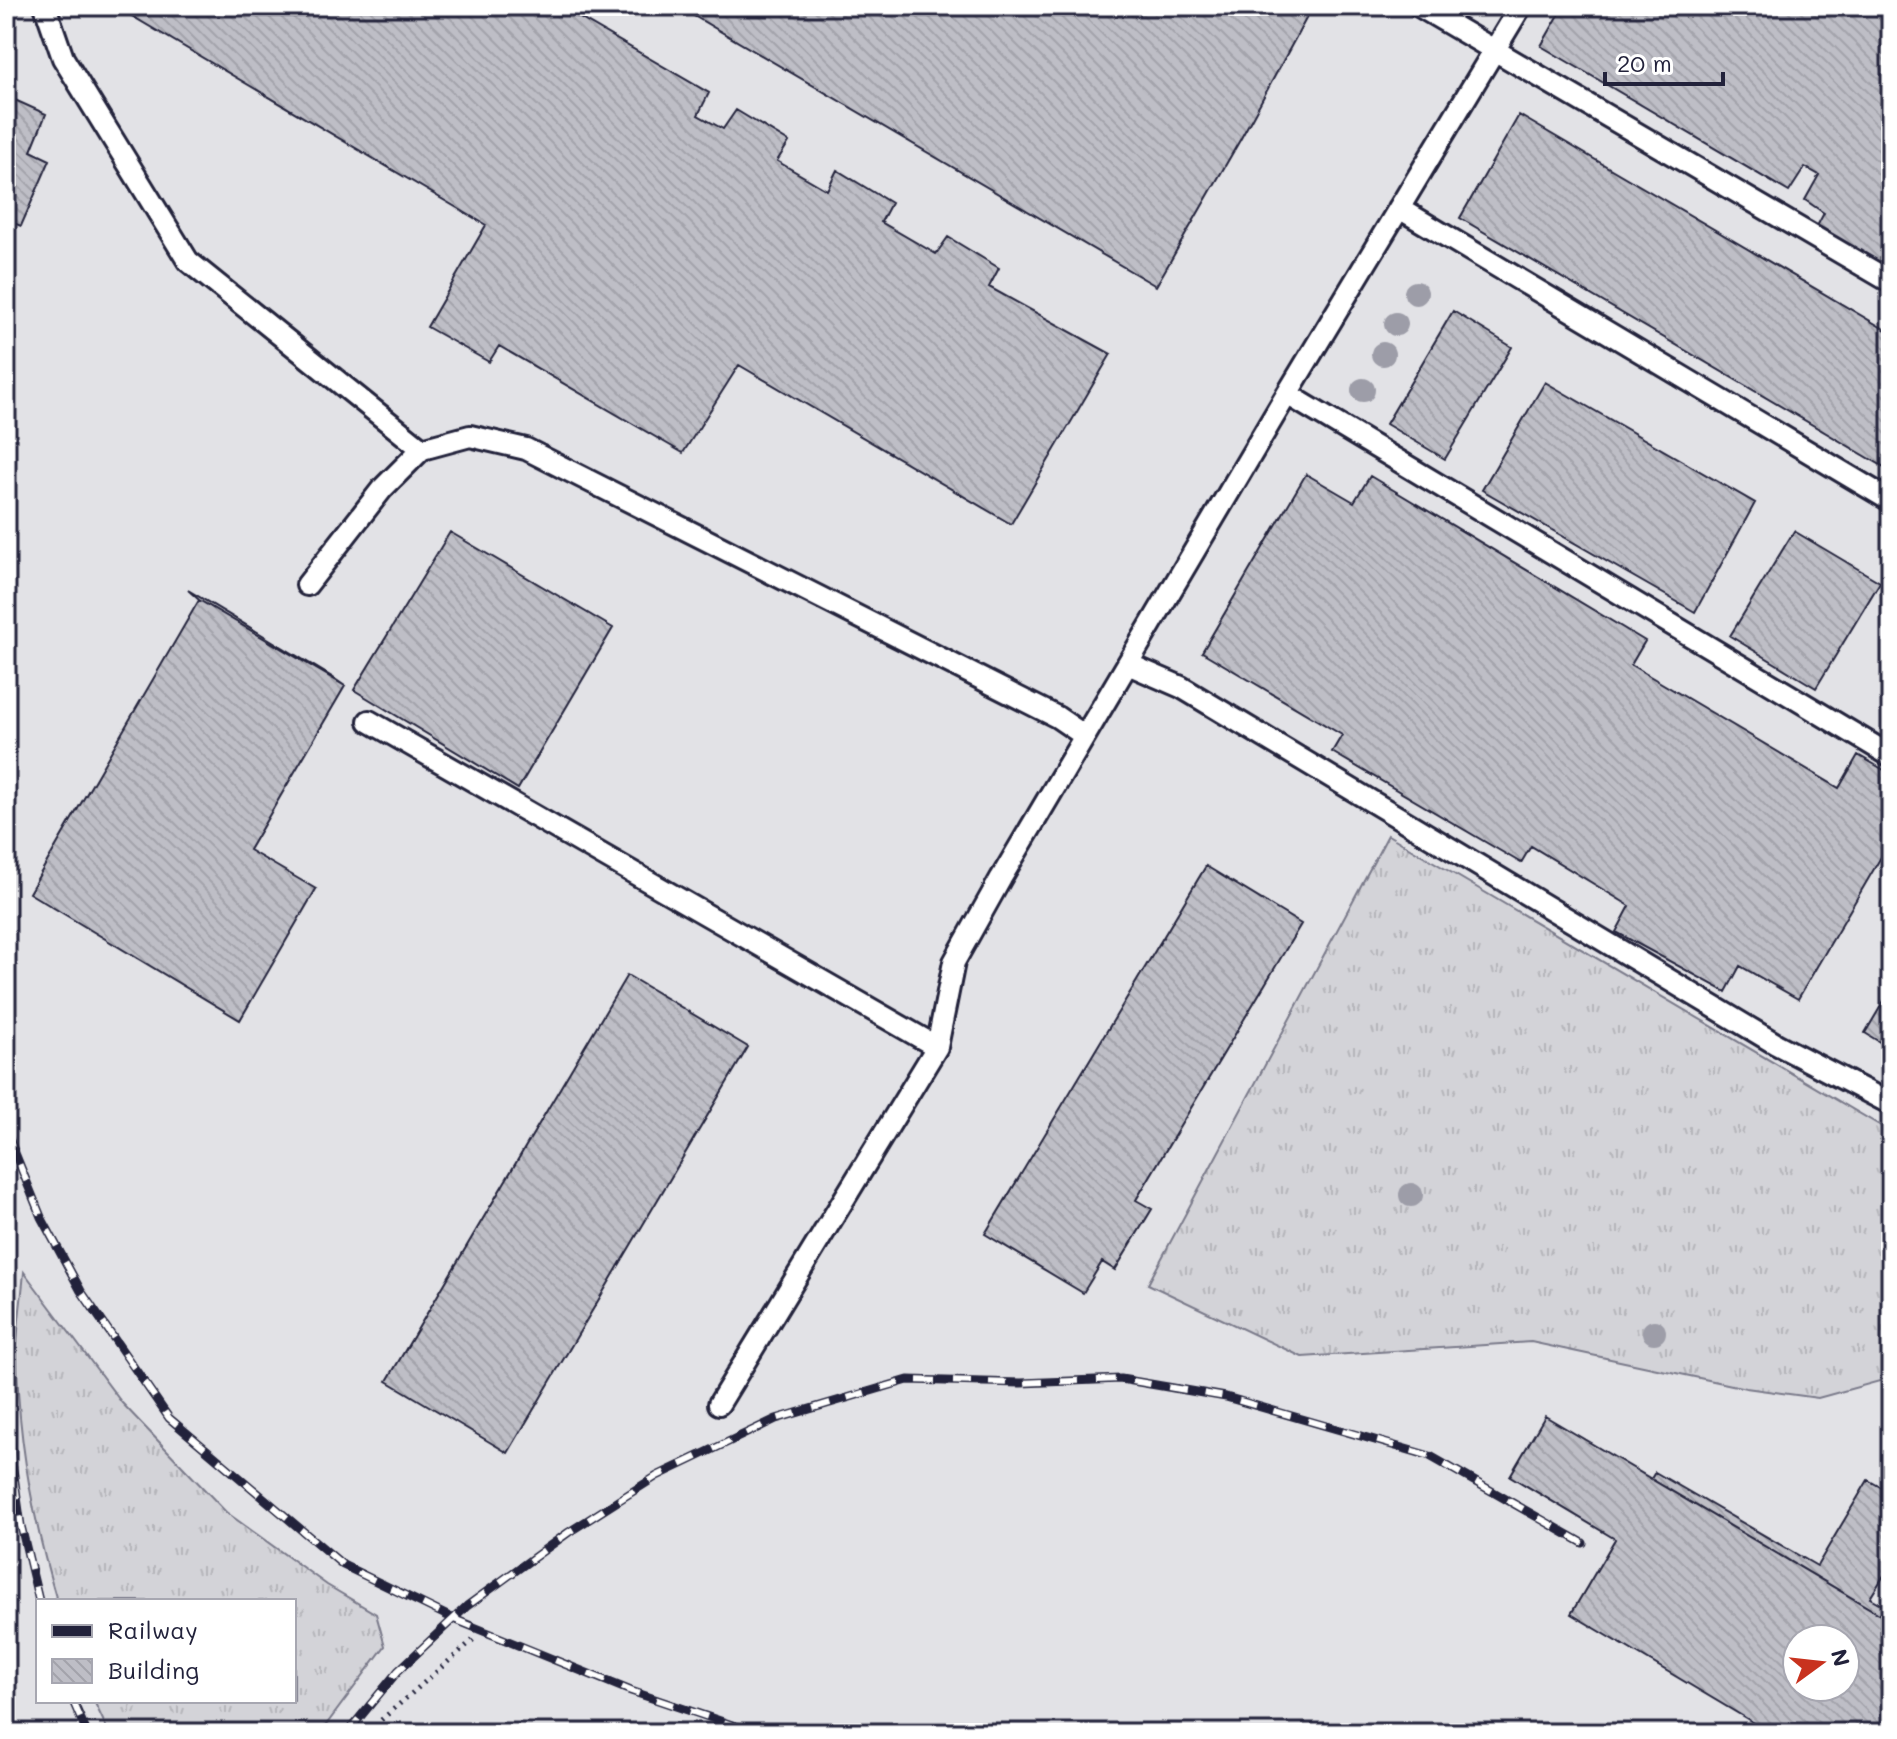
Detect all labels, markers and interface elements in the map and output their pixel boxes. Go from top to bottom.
scale bar [1605,36,1723,86]
text: 20 m [1617,47,1672,78]
legend [36,1599,296,1703]
text: Railway [108,1614,198,1645]
north arrow [1781,1623,1861,1703]
text: N [1825,1646,1857,1670]
text: Building [108,1654,199,1685]

